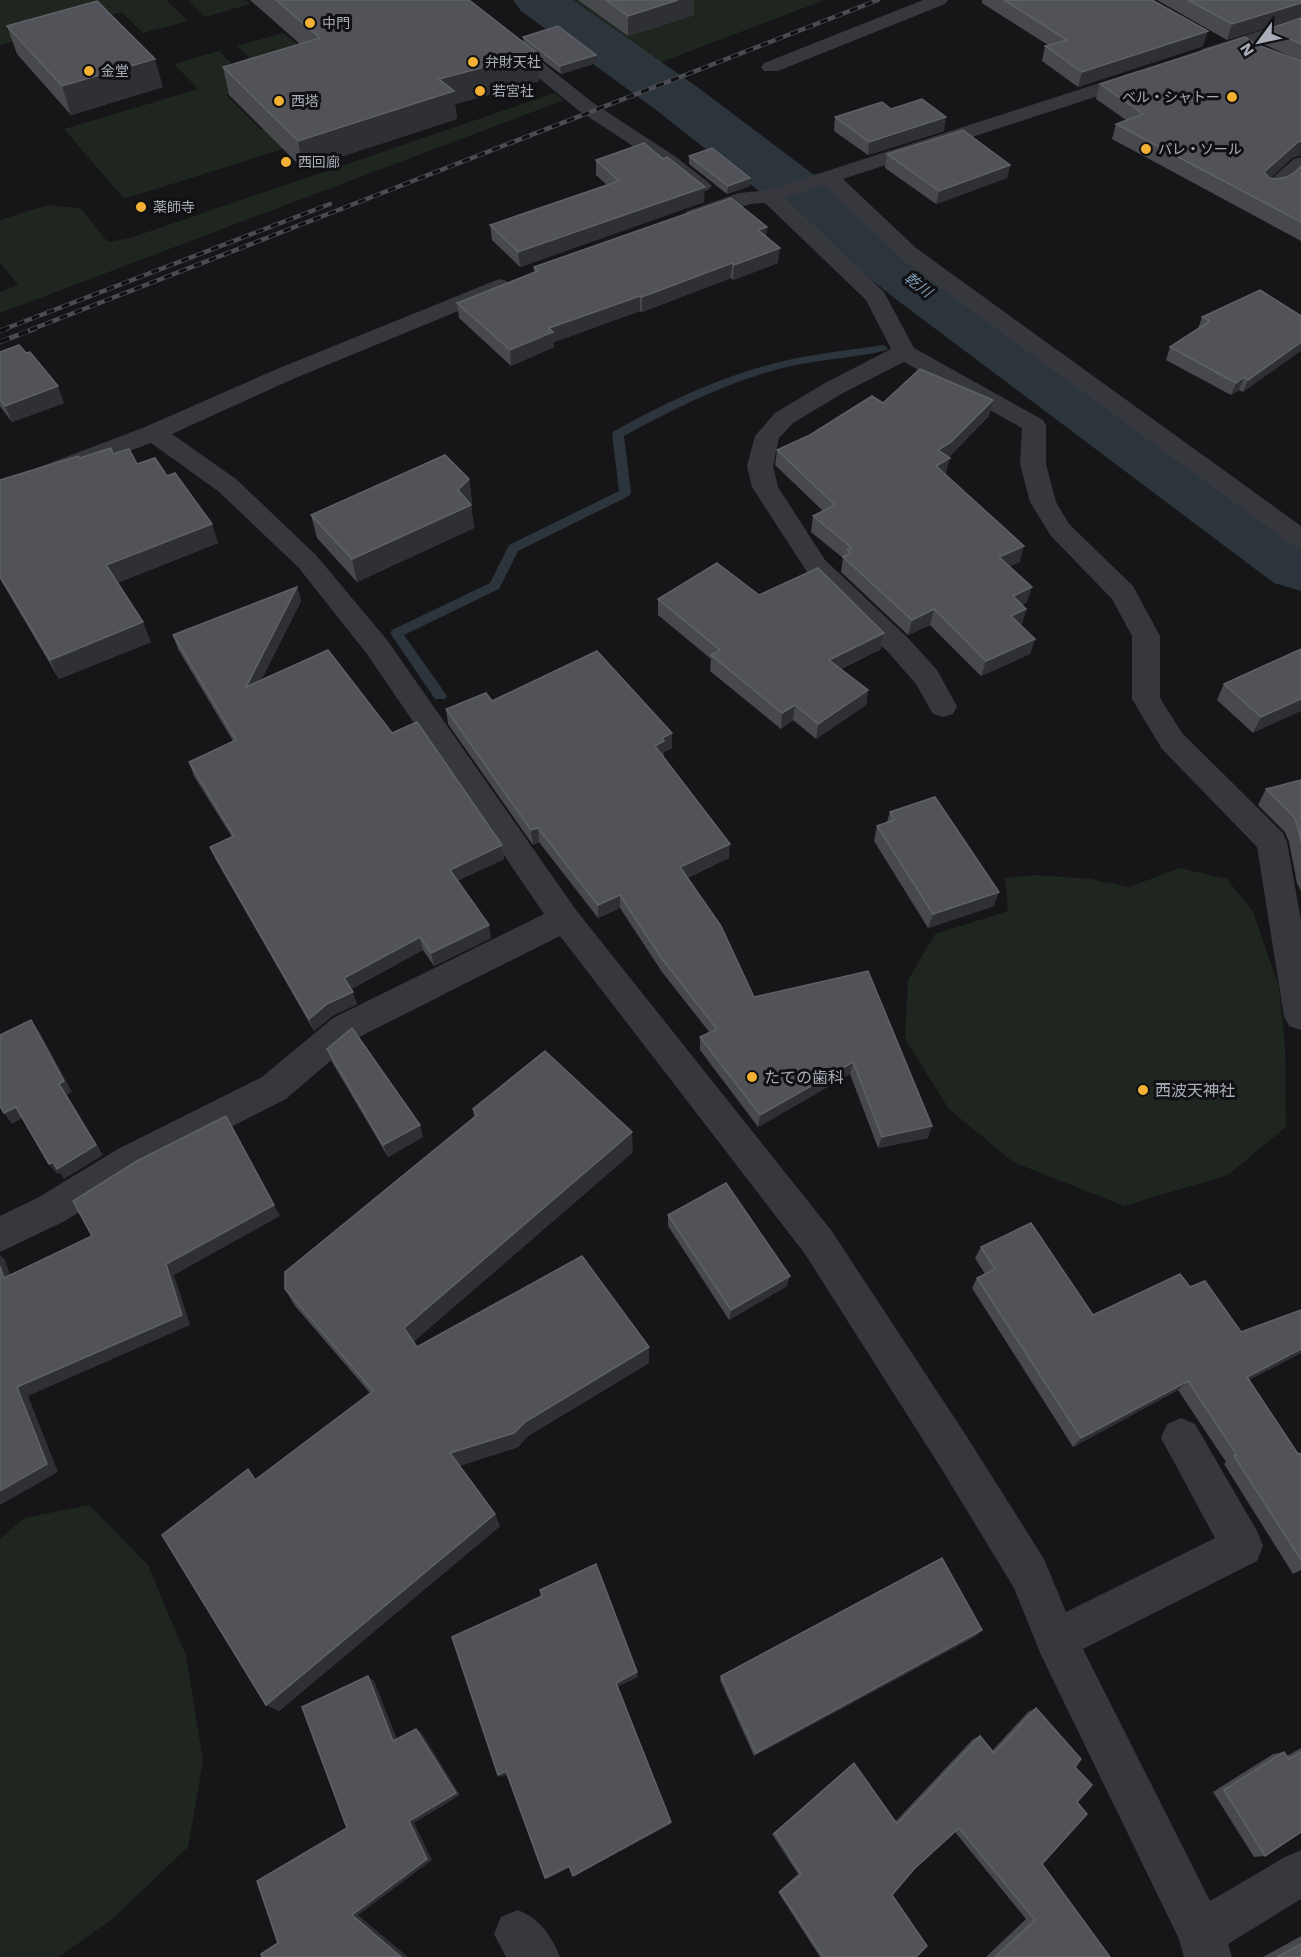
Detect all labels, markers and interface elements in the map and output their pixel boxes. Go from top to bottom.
north arrow [1229,12,1289,72]
place label: 中門 [322,15,350,31]
marker: 中門 [303,16,317,30]
text: N [1236,40,1258,60]
place label: 弁財天社 [485,54,541,70]
marker: 弁財天社 [466,55,480,69]
place label: 金堂 [101,63,129,79]
marker: 金堂 [82,64,96,78]
place label: 若宮社 [492,83,534,99]
marker: 若宮社 [473,84,487,98]
place label: ベル・シャトー [1122,89,1220,105]
marker: ベル・シャトー [1225,90,1239,104]
place label: 西塔 [291,93,319,109]
marker: 西塔 [272,94,286,108]
place label: パレ・ソール [1158,141,1242,157]
marker: パレ・ソール [1139,142,1153,156]
place label: 西回廊 [298,154,340,170]
marker: 西回廊 [279,155,293,169]
place label: 薬師寺 [153,199,195,215]
marker: 薬師寺 [134,200,148,214]
water label: 乾川 [901,269,937,302]
place label: たての歯科 [764,1068,844,1087]
marker: たての歯科 [745,1070,759,1084]
place label: 西波天神社 [1155,1081,1235,1100]
marker: 西波天神社 [1136,1083,1150,1097]

